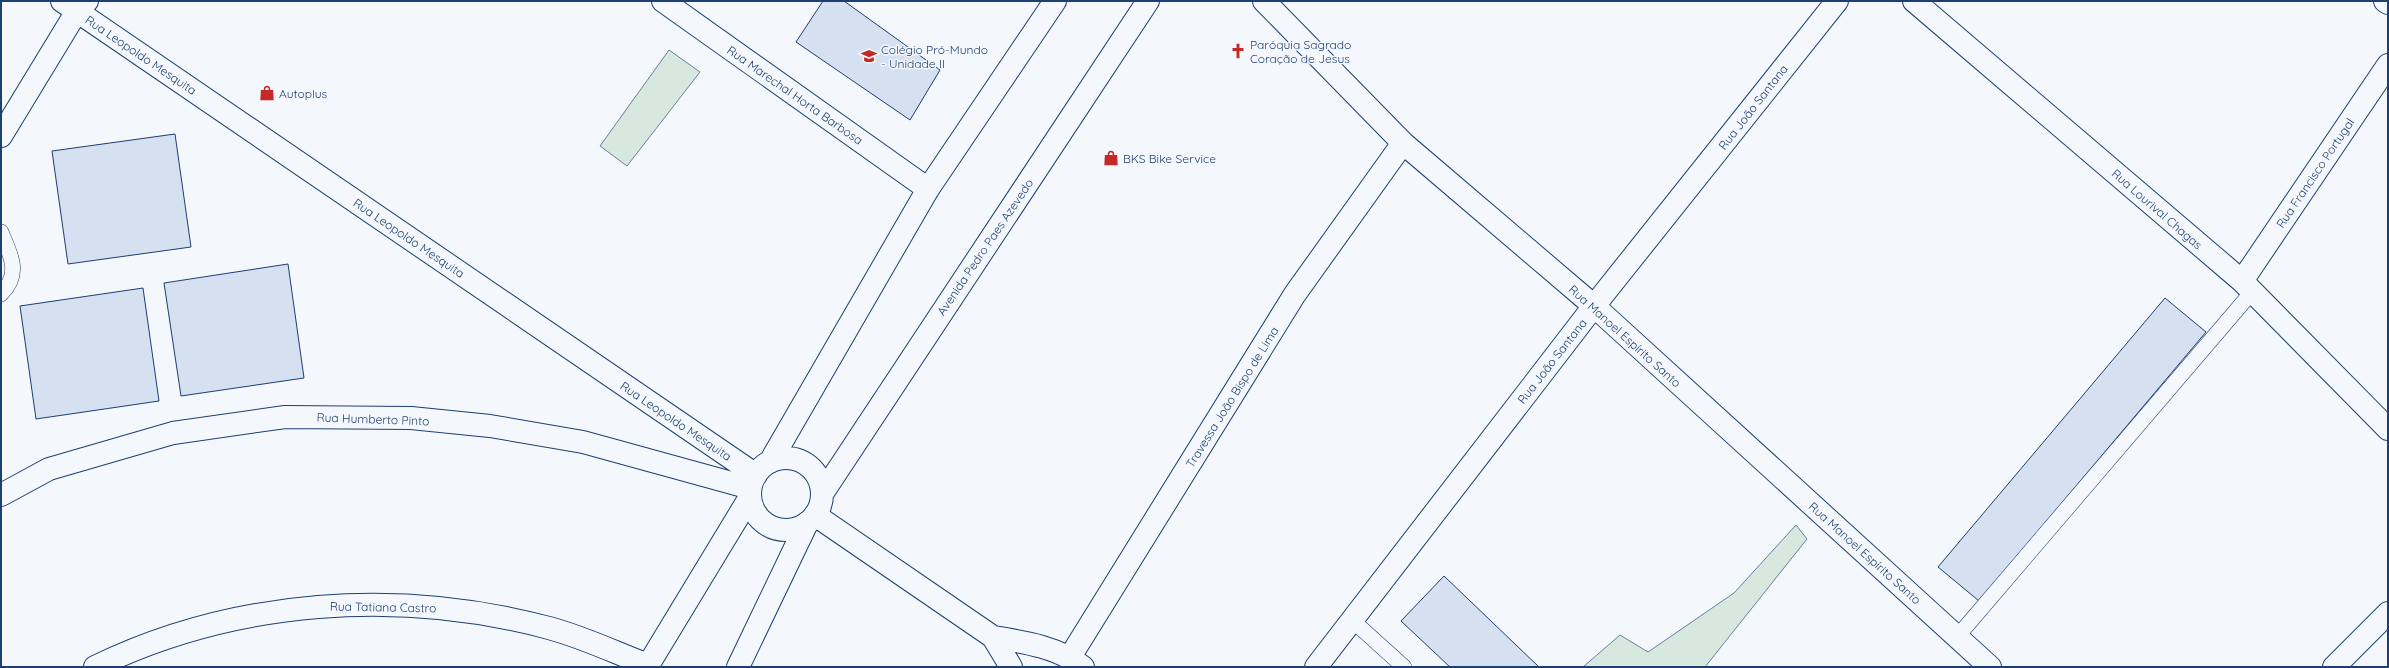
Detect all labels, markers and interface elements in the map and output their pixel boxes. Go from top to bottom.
street label: Rua Leopoldo Mesquita [82,12,200,98]
place label: Paróquia Sagrado Coração de Jesus [1250,37,1351,66]
street label: Rua Marechal Horta Barbosa [724,42,866,148]
place label: Colégio Pró-Mundo - Unidade II [881,42,988,71]
church icon: Paróquia Sagrado Coração de Jesus [1229,42,1247,60]
school or university icon: Colégio Pró-Mundo - Unidade II [860,47,878,65]
street label: Rua João Santana [1715,62,1791,152]
shop icon: Autoplus [258,84,276,102]
place label: Autoplus [279,86,328,101]
street label: Rua Francisco Portugal [2273,115,2357,231]
shop icon: BKS Bike Service [1102,149,1120,167]
place label: BKS Bike Service [1123,151,1216,166]
street label: Rua Lourival Chagas [2109,166,2206,253]
street label: Avenida Pedro Paes Azevedo [934,176,1036,318]
street label: Rua Leopoldo Mesquita [350,195,468,281]
street label: Rua Manoel Espírito Santo [1566,282,1684,390]
street label: Rua João Santana [1514,316,1590,406]
street label: Travessa João Bispo de Lima [1182,324,1282,470]
street label: Rua Leopoldo Mesquita [617,378,735,464]
street label: Rua Humberto Pinto [316,410,430,428]
street label: Rua Manoel Espírito Santo [1806,499,1924,607]
street label: Rua Tatiana Castro [330,599,436,615]

